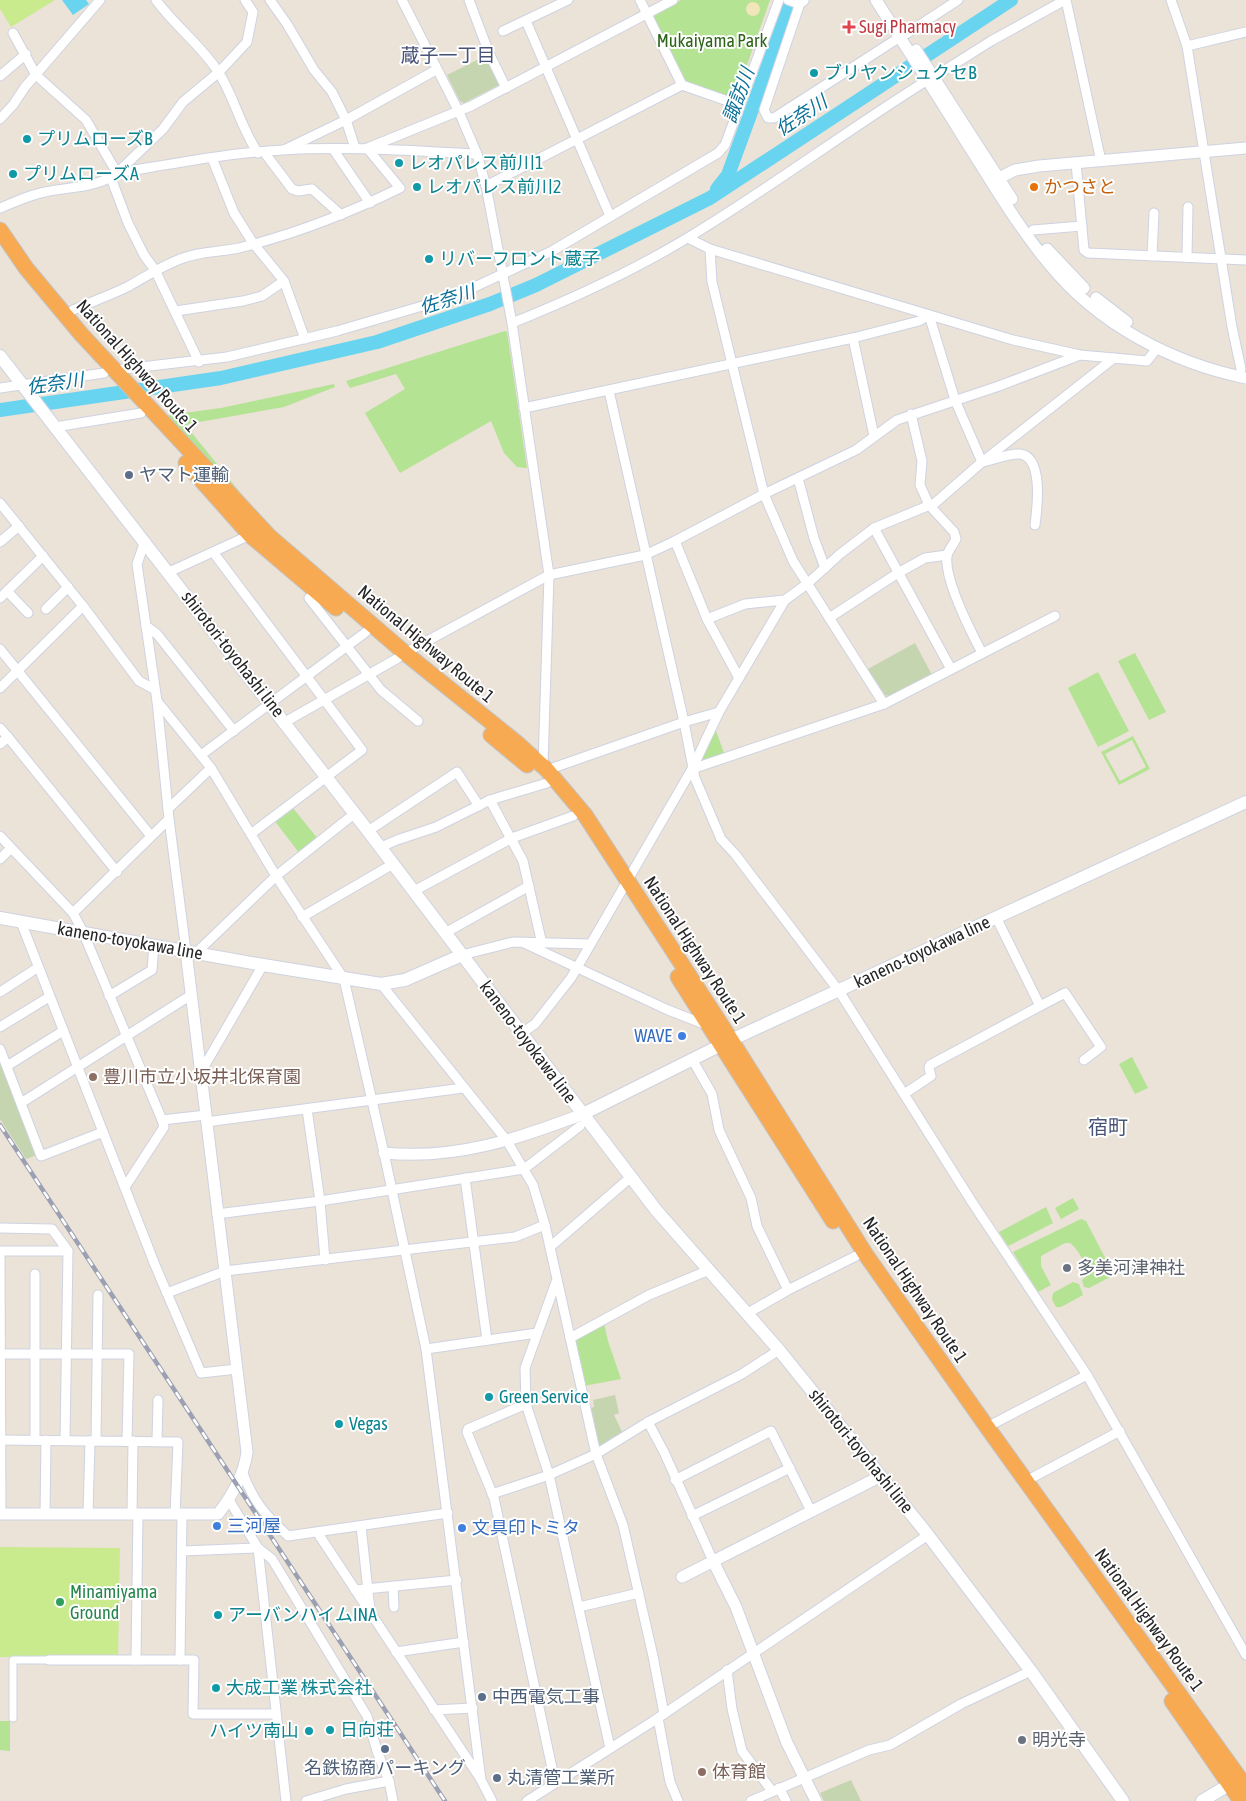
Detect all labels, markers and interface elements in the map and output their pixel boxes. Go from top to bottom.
place label: Sugi Pharmacy [859,16,956,37]
marker: Sugi Pharmacy [843,21,855,33]
park label: Mukaiyama Park [657,30,767,51]
district label: 蔵子一丁目 [400,44,496,66]
place label: ブリヤンシュクセB [824,62,977,83]
water label: 諏訪川 [718,63,759,126]
marker: ブリヤンシュクセB [808,67,820,79]
water label: 佐奈川 [771,89,833,140]
place label: プリムローズB [37,128,153,149]
marker: プリムローズB [21,133,33,145]
place label: レオパレス前川1 [409,152,543,173]
marker: レオパレス前川1 [393,157,405,169]
place label: プリムローズA [23,163,139,184]
marker: プリムローズA [7,168,19,180]
place label: レオパレス前川2 [427,176,561,197]
place label: かつさと [1044,176,1116,197]
marker: レオパレス前川2 [411,181,423,193]
marker: かつさと [1028,181,1040,193]
place label: リバーフロント蔵子 [439,248,600,269]
marker: リバーフロント蔵子 [423,253,435,265]
water label: 佐奈川 [416,279,479,318]
street label: National Highway Route 1 [72,295,202,436]
water label: 佐奈川 [25,368,87,398]
place label: ヤマト運輸 [139,464,229,485]
marker: ヤマト運輸 [123,469,135,481]
street label: National Highway Route 1 [354,581,499,707]
street label: shirotori-toyohashi line [178,587,289,721]
street label: National Highway Route 1 [640,872,751,1027]
street label: kaneno-toyokawa line [851,911,993,992]
street label: kaneno-toyokawa line [56,917,204,964]
street label: kaneno-toyokawa line [476,977,581,1107]
place label: WAVE [634,1025,672,1046]
marker: WAVE [676,1030,688,1042]
place label: 豊川市立小坂井北保育園 [103,1066,301,1087]
marker: 豊川市立小坂井北保育園 [87,1071,99,1083]
district label: 宿町 [1088,1115,1128,1138]
street label: National Highway Route 1 [859,1213,972,1367]
place label: 多美河津神社 [1077,1257,1185,1278]
marker: 多美河津神社 [1061,1262,1073,1274]
street label: shirotori-toyohashi line [805,1384,918,1517]
place label: Green Service [499,1386,589,1407]
marker: Green Service [483,1391,495,1403]
place label: Vegas [349,1413,388,1434]
marker: Vegas [333,1418,345,1430]
place label: 三河屋 [227,1515,281,1536]
place label: 文具印トミタ [472,1517,580,1538]
marker: 三河屋 [211,1520,223,1532]
marker: 文具印トミタ [456,1522,468,1534]
street label: National Highway Route 1 [1091,1544,1208,1695]
place label: Minamiyama Ground [70,1581,157,1623]
marker: Minamiyama Ground [54,1596,66,1608]
place label: アーバンハイムINA [228,1604,377,1625]
marker: アーバンハイムINA [212,1609,224,1621]
place label: 大成工業 株式会社 [226,1677,372,1698]
marker: 大成工業 株式会社 [210,1682,222,1694]
place label: 中西電気工事 [492,1686,600,1707]
marker: 中西電気工事 [476,1691,488,1703]
place label: 日向荘 [340,1719,394,1740]
place label: ハイツ南山 [209,1720,299,1741]
marker: 日向荘 [324,1724,336,1736]
marker: ハイツ南山 [303,1725,315,1737]
place label: 明光寺 [1032,1729,1086,1750]
marker: 明光寺 [1016,1734,1028,1746]
marker: 名鉄協商パーキング [379,1743,391,1755]
place label: 名鉄協商パーキング [304,1757,466,1778]
place label: 体育館 [712,1761,766,1782]
marker: 体育館 [696,1766,708,1778]
place label: 丸清管工業所 [507,1767,615,1788]
marker: 丸清管工業所 [491,1772,503,1784]

